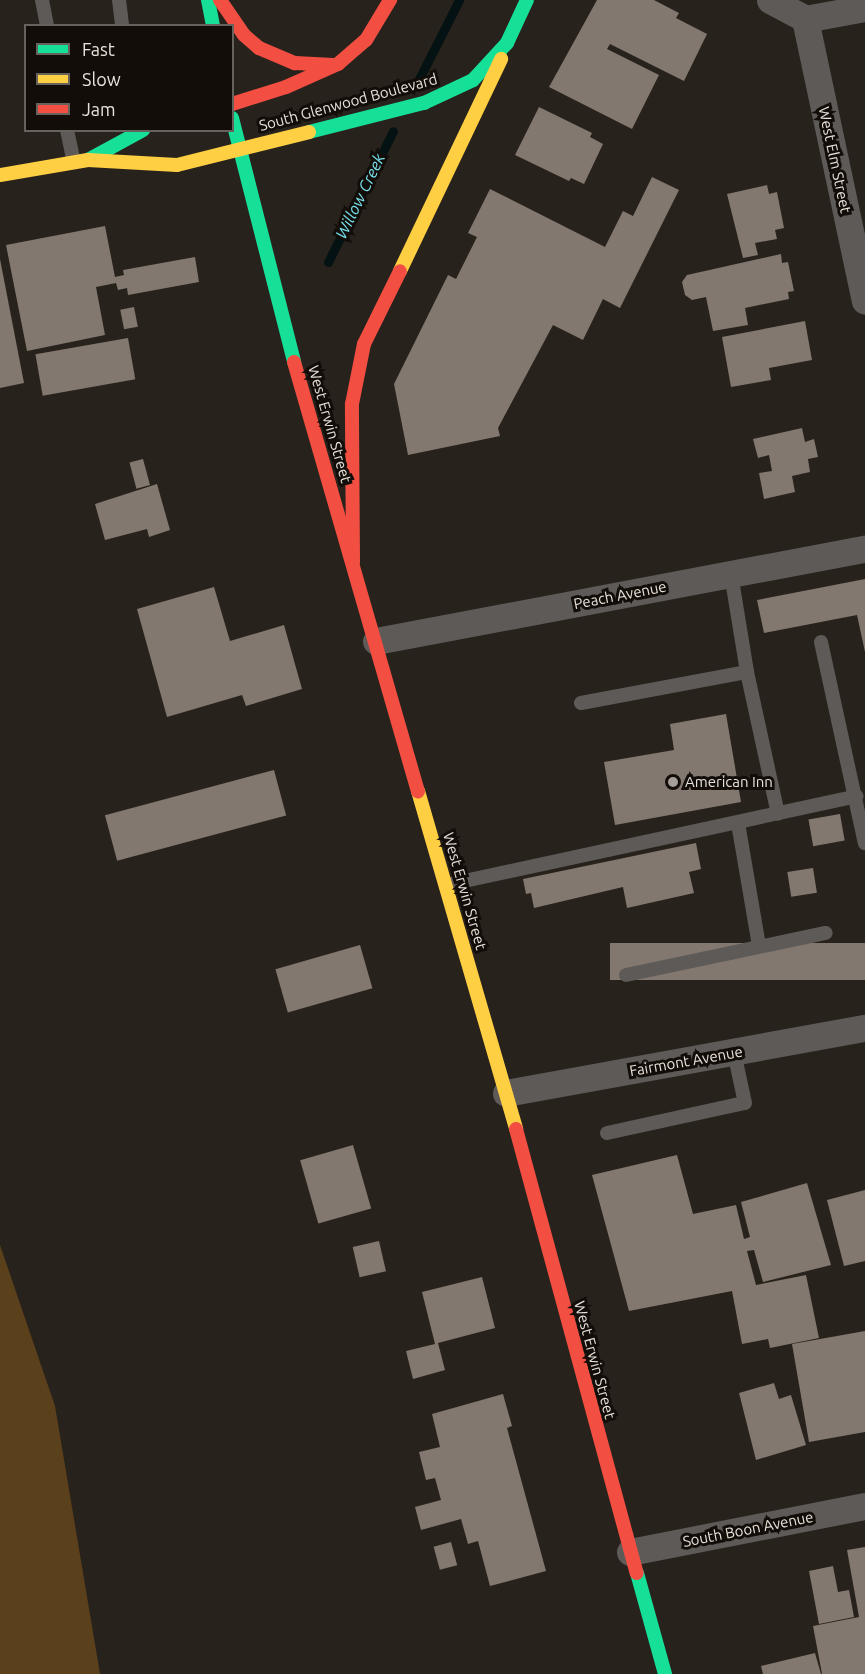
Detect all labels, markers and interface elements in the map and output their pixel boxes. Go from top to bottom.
legend [24,24,234,132]
text: Fast [82,39,115,59]
text: Slow [82,69,121,89]
street label: South Glenwood Boulevard [257,70,439,134]
text: Jam [82,99,116,119]
street label: West Elm Street [815,105,855,215]
water label: Willow Creek [331,150,389,242]
street label: West Erwin Street [305,363,355,485]
street label: Peach Avenue [572,577,668,613]
place label: American Inn [685,773,773,791]
marker: American Inn [666,775,680,789]
street label: West Erwin Street [440,830,490,952]
street label: Fairmont Avenue [628,1042,744,1080]
street label: West Erwin Street [571,1299,619,1421]
street label: South Boon Avenue [681,1508,815,1550]

